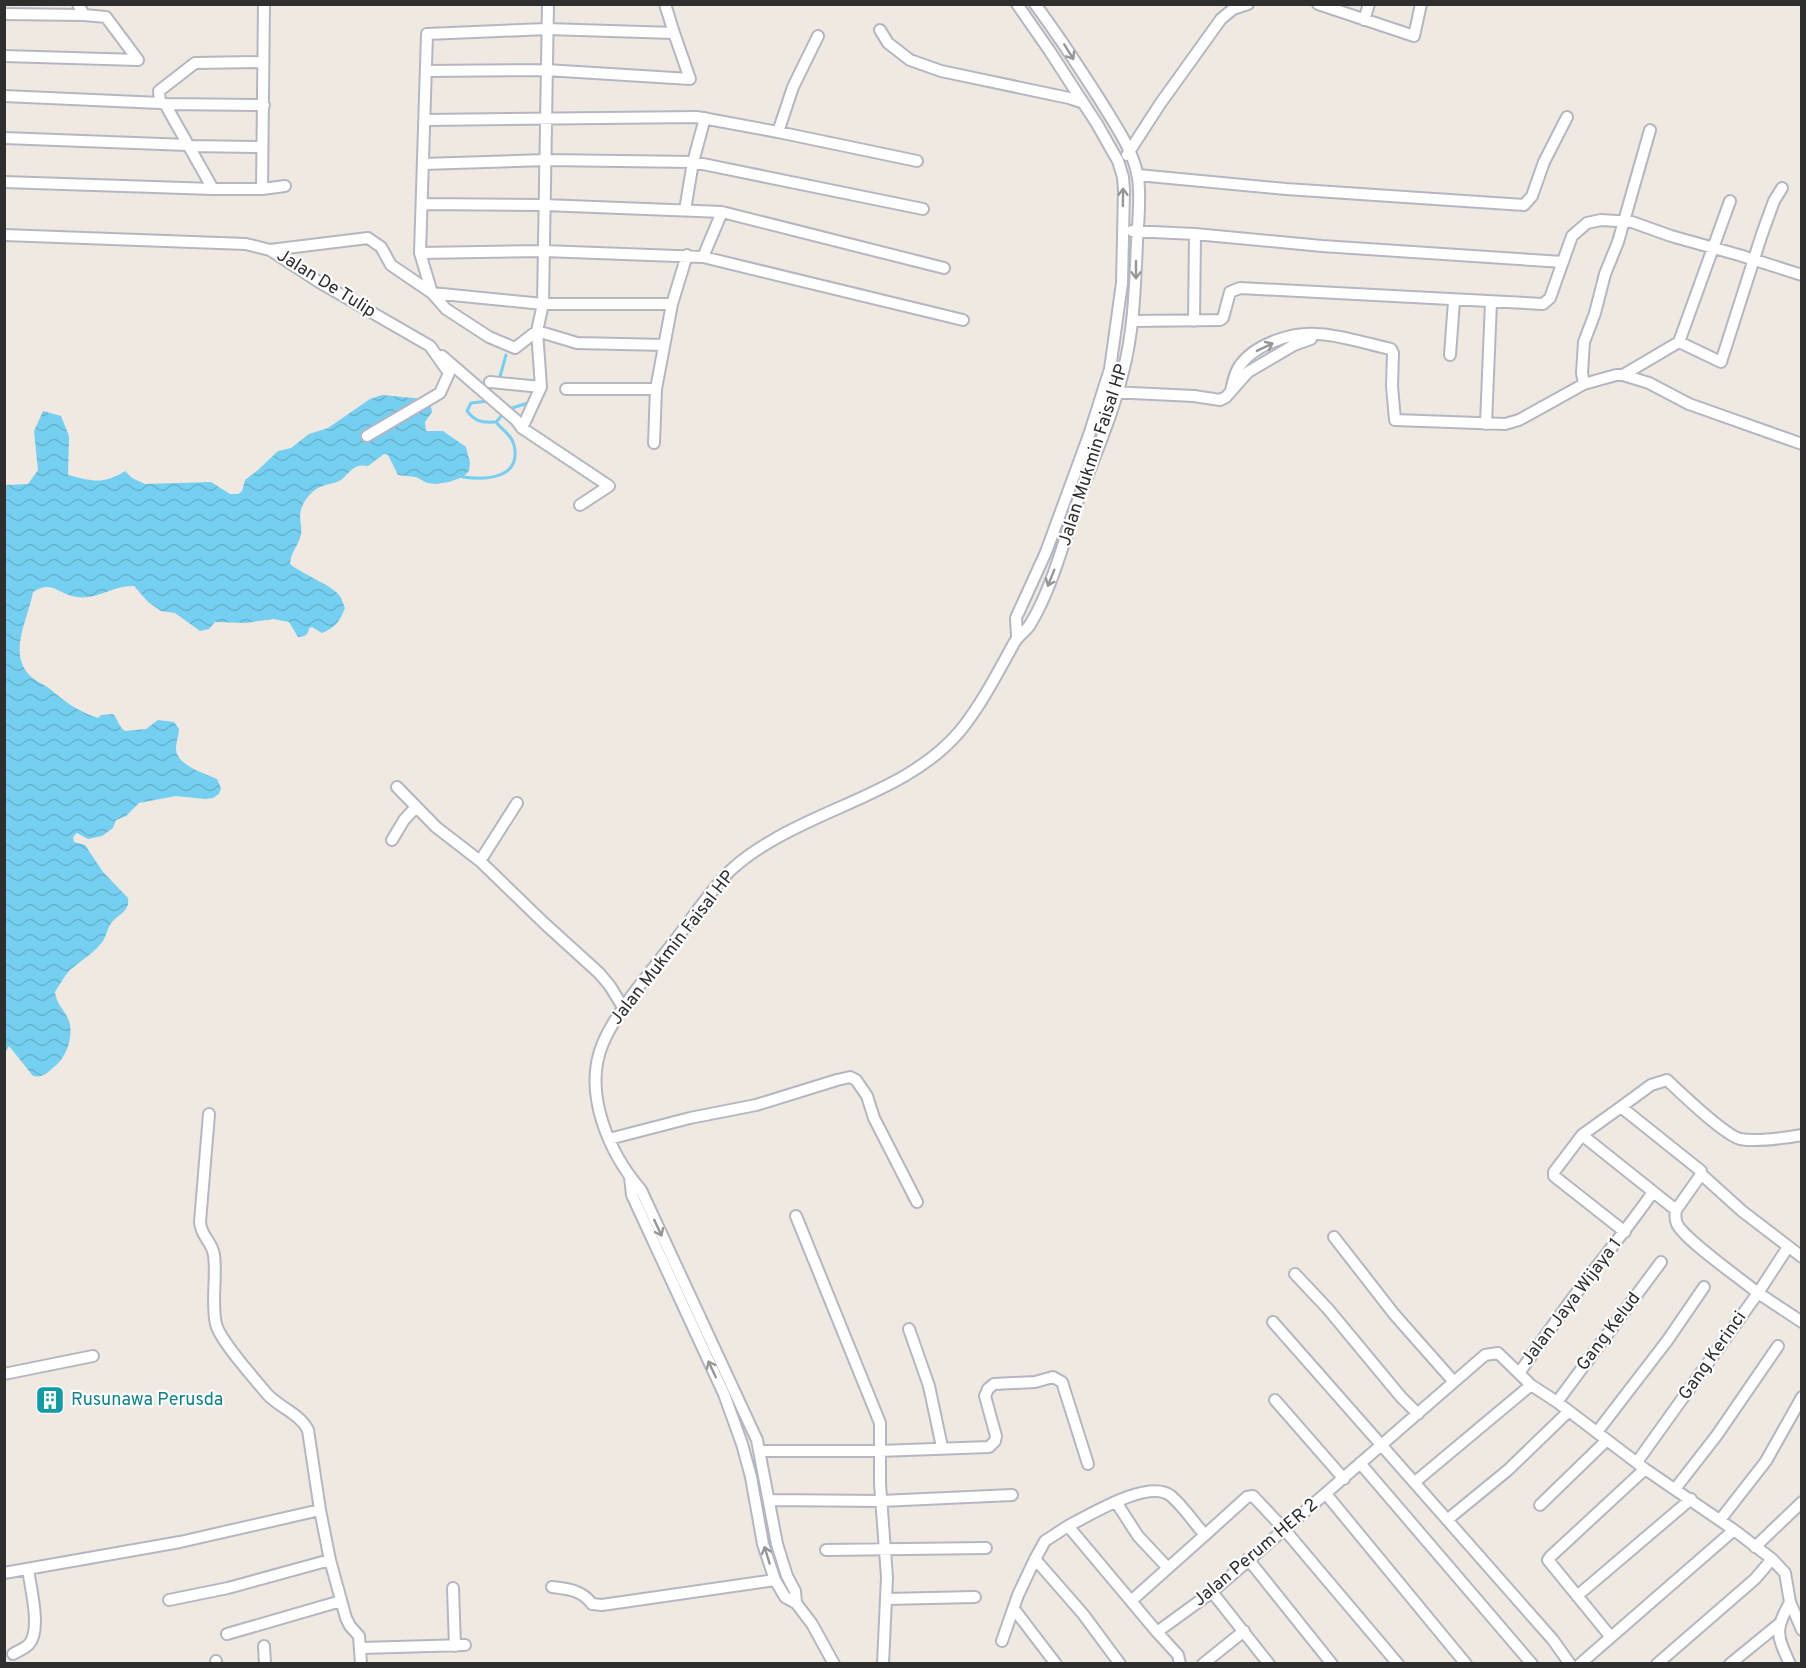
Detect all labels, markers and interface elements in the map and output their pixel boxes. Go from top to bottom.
one-way arrow [1063,43,1075,60]
one-way arrow [1118,188,1129,207]
street label: Jalan De Tulip [272,244,380,324]
one-way arrow [1130,260,1142,280]
one-way arrow [1255,340,1273,352]
street label: Jalan Mukmin Faisal HP [1054,361,1134,549]
one-way arrow [1045,568,1056,587]
street label: Jalan Mukmin Faisal HP [606,866,740,1030]
one-way arrow [653,1218,665,1236]
street label: Jalan Jaya Wijaya 1 [1517,1234,1627,1370]
street label: Gang Kelud [1572,1288,1646,1376]
street label: Gang Kerinci [1674,1307,1752,1405]
one-way arrow [706,1360,717,1379]
building icon: Rusunawa Perusda [34,1384,66,1416]
place label: Rusunawa Perusda [71,1389,223,1412]
street label: Jalan Perum HER 2 [1189,1494,1323,1612]
one-way arrow [760,1546,771,1565]

